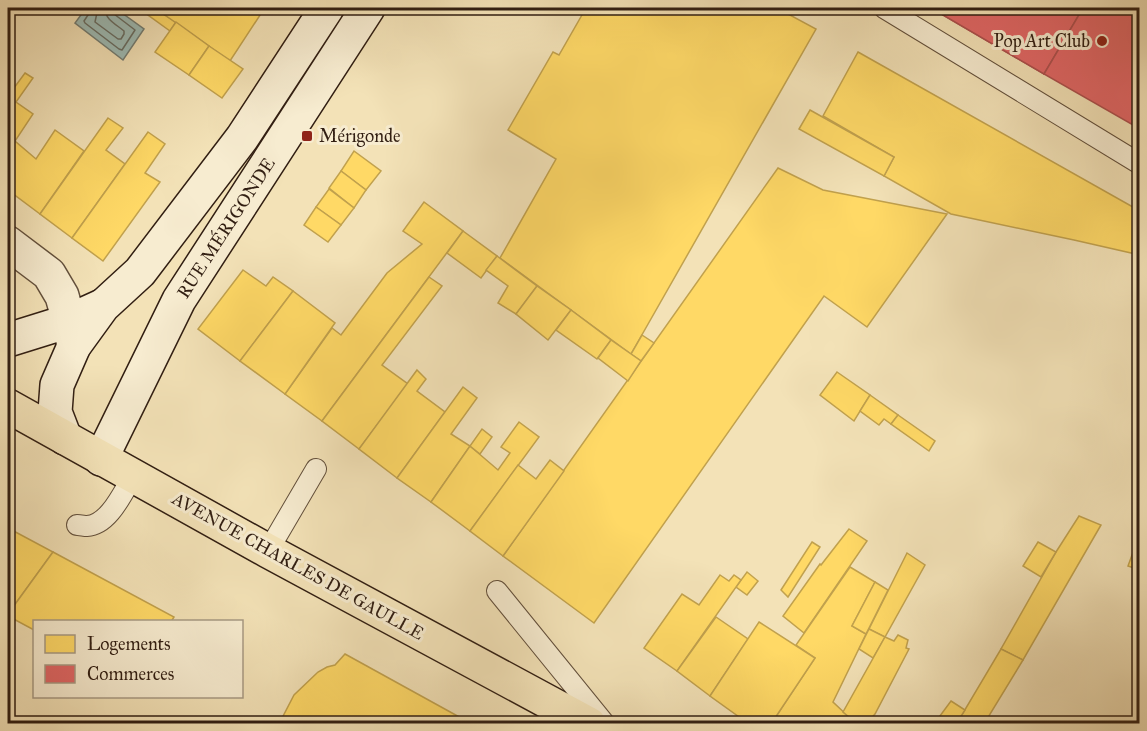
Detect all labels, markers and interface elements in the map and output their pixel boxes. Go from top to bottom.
place label: Pop Art Club [994,30,1090,52]
marker: Pop Art Club [1095,34,1109,48]
place label: Mérigonde [319,125,400,148]
marker: Mérigonde [300,129,314,143]
street label: RUE MÉRIGONDE [171,152,280,302]
street label: AVENUE CHARLES DE GAULLE [167,487,428,645]
legend [33,620,243,698]
text: Logements [87,633,171,656]
text: Commerces [87,663,174,685]

